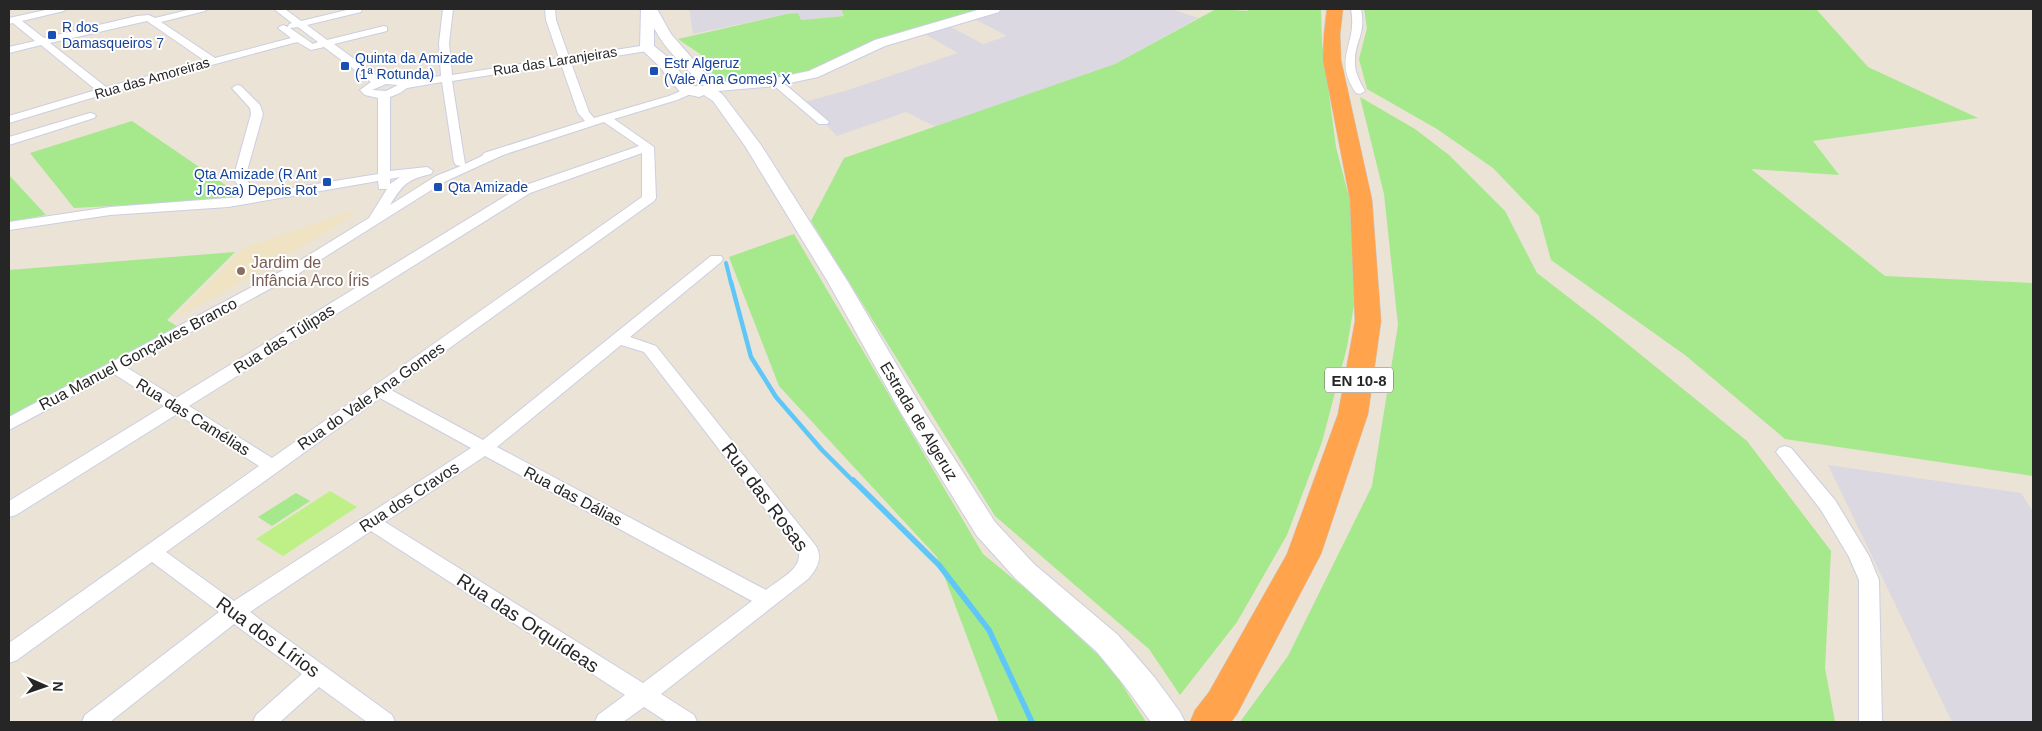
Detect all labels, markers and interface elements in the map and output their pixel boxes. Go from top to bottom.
place label: R dos Damasqueiros 7 [62,19,164,51]
marker: R dos Damasqueiros 7 [46,29,58,41]
street label: Rua das Laranjeiras [492,43,618,79]
place label: Quinta da Amizade (1ª Rotunda) [355,50,474,82]
street label: Rua das Amoreiras [93,54,211,102]
place label: Estr Algeruz (Vale Ana Gomes) X [664,55,791,87]
marker: Quinta da Amizade (1ª Rotunda) [339,60,351,72]
marker: Estr Algeruz (Vale Ana Gomes) X [648,65,660,77]
place label: Qta Amizade (R Ant J Rosa) Depois Rot [194,166,317,198]
marker: Qta Amizade (R Ant J Rosa) Depois Rot [321,176,333,188]
place label: Qta Amizade [448,179,528,195]
marker: Qta Amizade [432,181,444,193]
place label: Jardim de Infância Arco Íris [251,254,369,289]
marker: Jardim de Infância Arco Íris [235,265,247,277]
street label: Rua Manuel Gonçalves Branco [36,294,240,413]
street label: Rua das Túlipas [231,301,337,377]
street label: Rua do Vale Ana Gomes [294,339,448,453]
street label: Estrada de Algeruz [877,359,961,483]
road number: EN 10-8 [1325,368,1393,392]
street label: Rua das Camélias [133,375,253,459]
street label: Rua das Rosas [718,439,812,555]
street label: Rua dos Cravos [356,459,462,535]
street label: Rua das Dálias [521,463,625,529]
street label: Rua das Orquídeas [453,569,603,677]
street label: Rua dos Lírios [212,592,324,682]
north arrow [20,661,70,711]
text: N [50,681,66,692]

